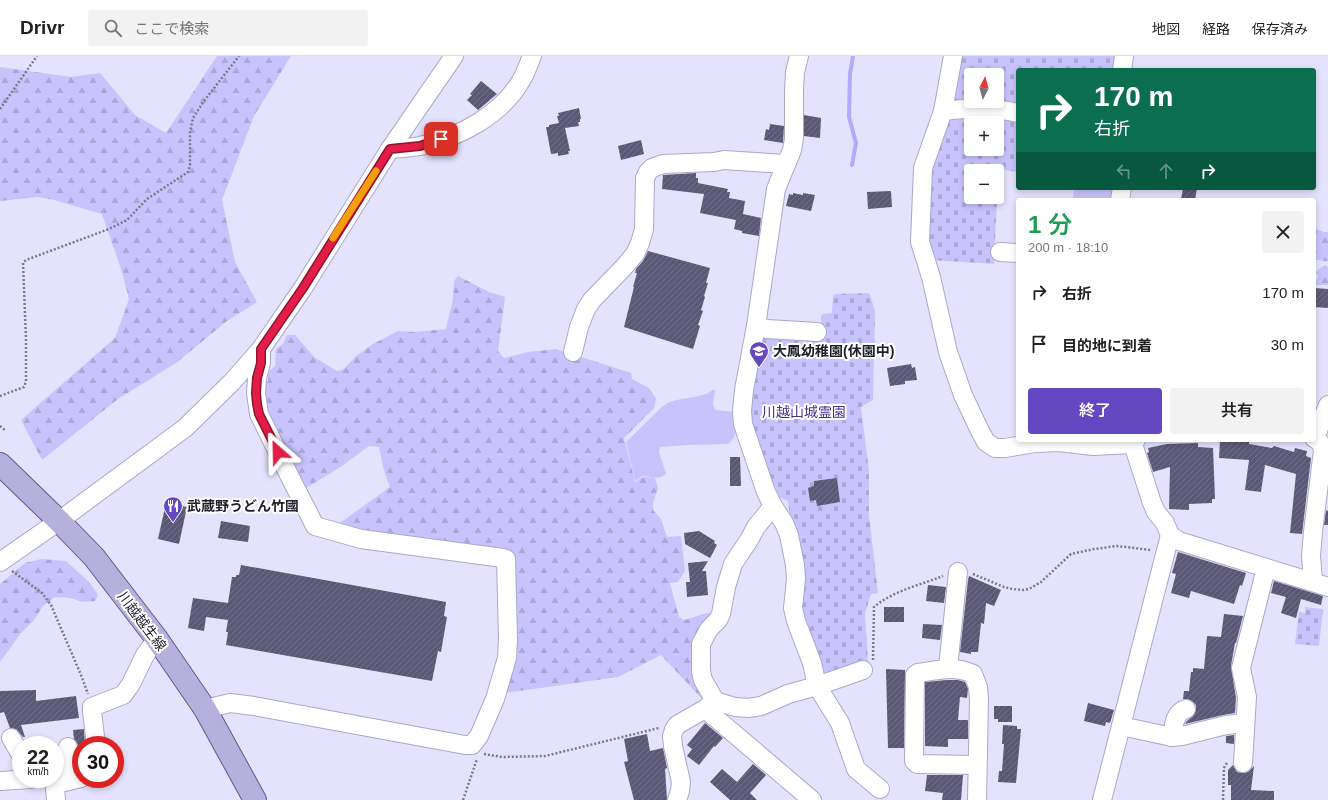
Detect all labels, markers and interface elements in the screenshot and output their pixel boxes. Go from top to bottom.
search box [88,10,368,46]
text: Drivr [20,17,64,38]
icon: search [102,17,124,39]
text: ここで検索 [134,20,209,37]
text: 地図 [1152,21,1180,37]
text: 経路 [1202,21,1230,37]
text: 保存済み [1252,21,1308,37]
north arrow [964,68,1004,108]
map controls [964,68,1004,204]
text: 170 m [1094,81,1173,112]
icon: right [1028,84,1080,136]
button: + [964,116,1004,156]
text: 右折 [1094,119,1130,139]
pin [424,122,458,156]
icon: arrive [430,128,452,150]
icon: left [1113,160,1135,182]
icon: ahead [1155,160,1177,182]
icon: right [1197,160,1219,182]
button: − [964,164,1004,204]
text: 1 分 [1028,211,1072,238]
button: close [1262,211,1304,253]
text: 200 m · 18:10 [1028,240,1108,255]
icon: right [1028,281,1050,303]
text: 170 m [1262,284,1304,301]
text: 右折 [1062,285,1092,302]
icon: arrive [1028,333,1050,355]
text: 30 m [1271,336,1304,353]
text: 目的地に到着 [1062,337,1152,354]
school or university icon: 大鳳幼稚園(休園中) [748,340,770,368]
place label: 大鳳幼稚園(休園中) [773,343,894,359]
button: 終了 [1028,388,1162,434]
button: 共有 [1170,388,1304,434]
park label: 川越山城霊園 [762,404,846,420]
position arrow [257,431,299,473]
restaurant icon: 武蔵野うどん竹國 [162,495,184,523]
place label: 武蔵野うどん竹國 [187,498,299,514]
street label: 川越越生線 [115,588,169,654]
speed limit sign: 30 [72,736,124,788]
text: 22 [27,746,49,768]
text: km/h [27,766,49,777]

